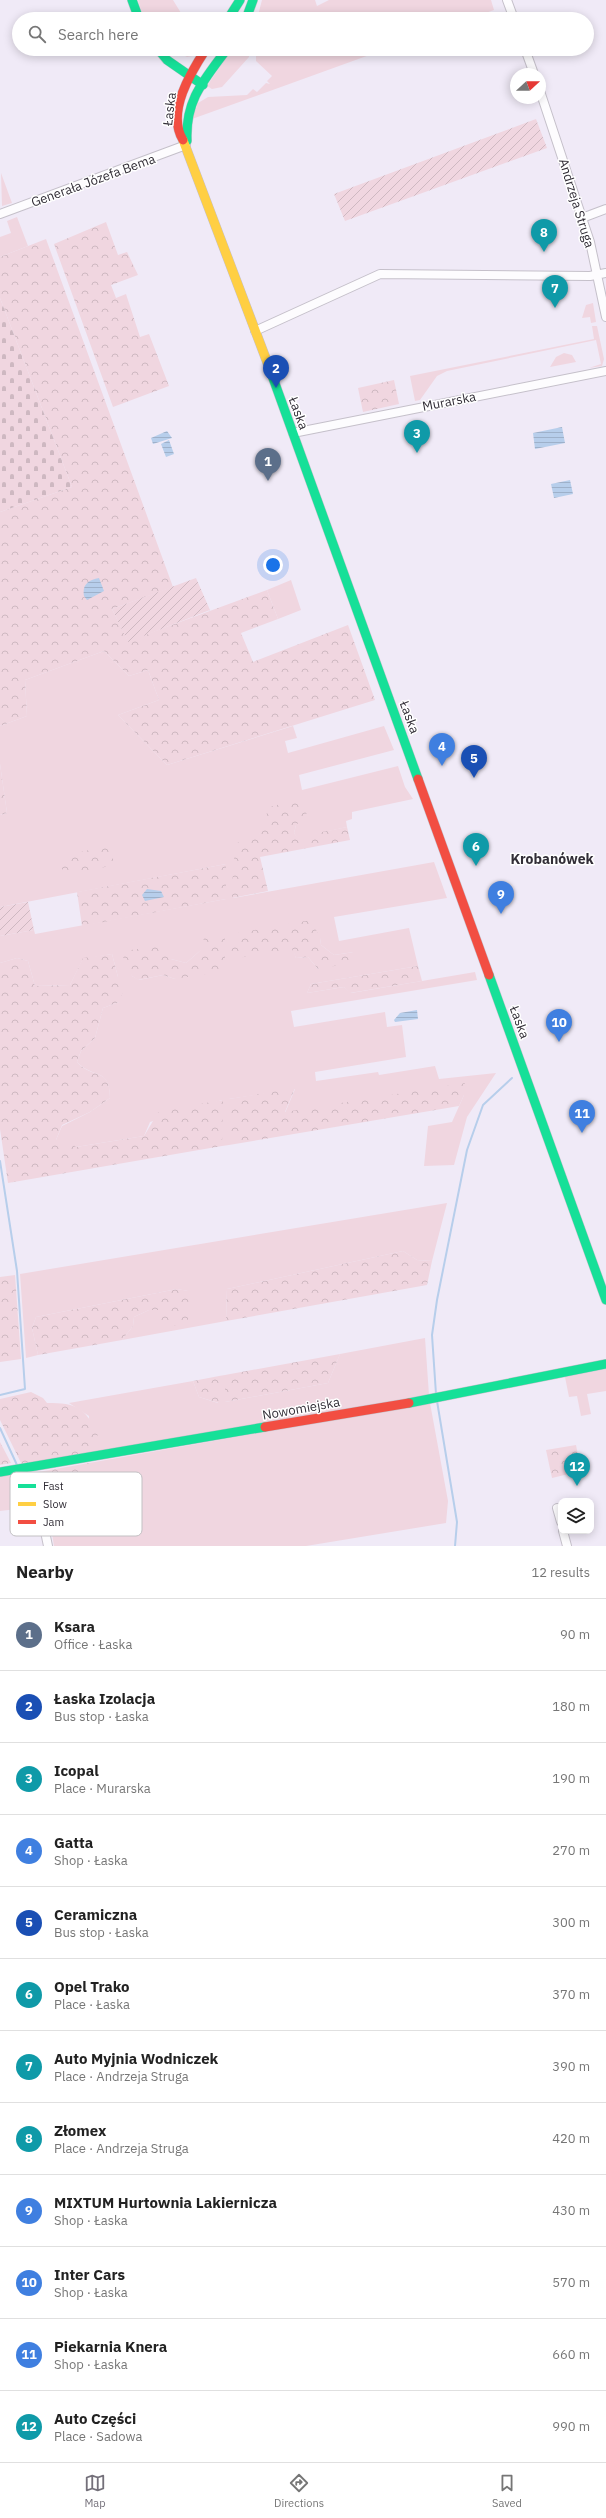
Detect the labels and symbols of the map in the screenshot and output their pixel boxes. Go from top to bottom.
north arrow [510,68,546,104]
street label: Łaska [159,91,180,128]
street label: Generała Józefa Bema [29,150,158,211]
street label: Andrzeja Struga [555,156,598,250]
pin: 8 [531,219,557,252]
pin: 7 [542,275,568,308]
pin: 2 [263,355,289,388]
street label: Murarska [421,388,477,415]
street label: Łaska [284,394,312,432]
pin: 3 [404,420,430,453]
pin: 1 [255,448,281,481]
your location [263,555,283,575]
street label: Łaska [395,698,423,736]
pin: 4 [429,733,455,766]
pin: 5 [461,745,487,778]
pin: 6 [463,833,489,866]
district label: Krobanówek [510,850,595,868]
pin: 9 [488,881,514,914]
street label: Łaska [505,1003,533,1041]
pin: 10 [546,1009,572,1042]
pin: 11 [569,1100,595,1133]
street label: Nowomiejska [261,1393,341,1424]
pin: 12 [564,1453,590,1486]
legend [10,1472,142,1536]
text: Fast [43,1479,64,1493]
text: Slow [43,1497,67,1511]
text: Jam [43,1515,64,1529]

